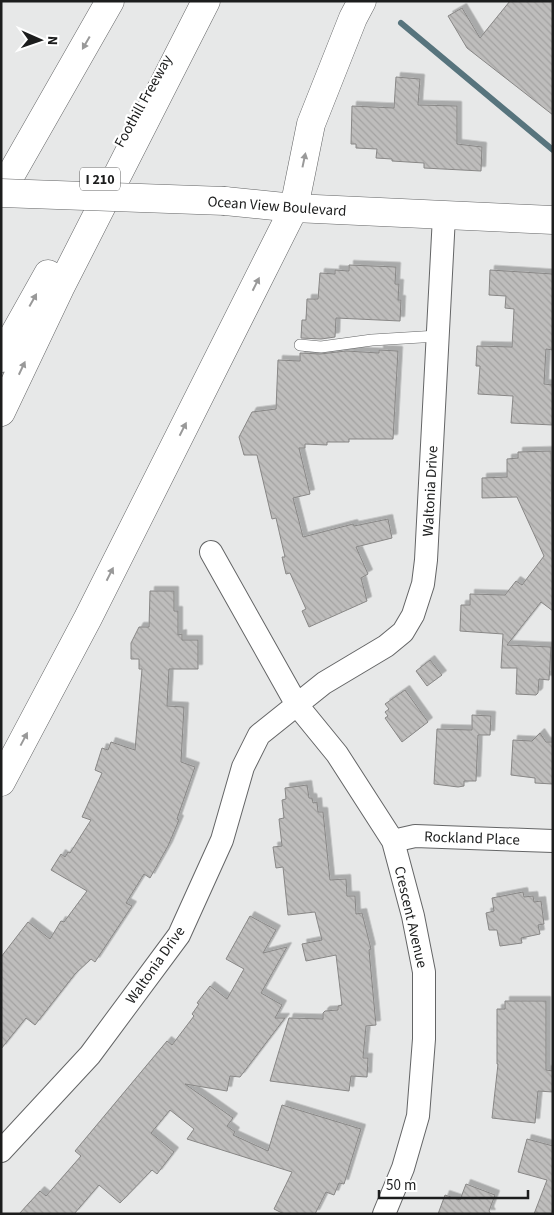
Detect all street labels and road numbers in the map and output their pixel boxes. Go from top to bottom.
street label: Foothill Freeway [109,51,178,151]
road number: I 210 [80,168,120,190]
street label: Ocean View Boulevard [207,191,347,222]
street label: Waltonia Drive [418,445,443,537]
street label: Rockland Place [424,826,520,851]
street label: Crescent Avenue [389,864,432,970]
street label: Waltonia Drive [121,922,190,1009]

